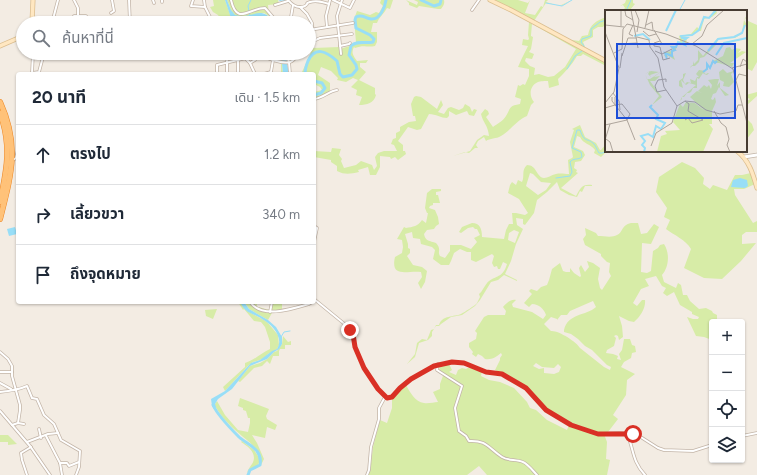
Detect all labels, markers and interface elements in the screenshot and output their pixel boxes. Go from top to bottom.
inset map [605,10,747,152]
search box [16,16,316,60]
icon: search [30,27,52,49]
text: ค้นหาที่นี่ [62,29,114,47]
text: 20 นาที [32,87,86,107]
text: เดิน · 1.5 km [234,90,300,105]
icon: ahead [32,144,54,166]
text: ตรงไป [70,145,111,163]
text: 1.2 km [264,147,300,162]
icon: right [32,204,54,226]
text: เลี้ยวขวา [70,205,124,223]
text: 340 m [262,207,300,222]
icon: arrive [32,264,54,286]
text: ถึงจุดหมาย [70,265,141,283]
map controls [709,319,745,463]
button: + [709,319,745,355]
route end [341,321,359,339]
button: − [709,355,745,391]
button: locate [709,391,745,427]
route start [624,425,642,443]
button: layers [709,427,745,463]

